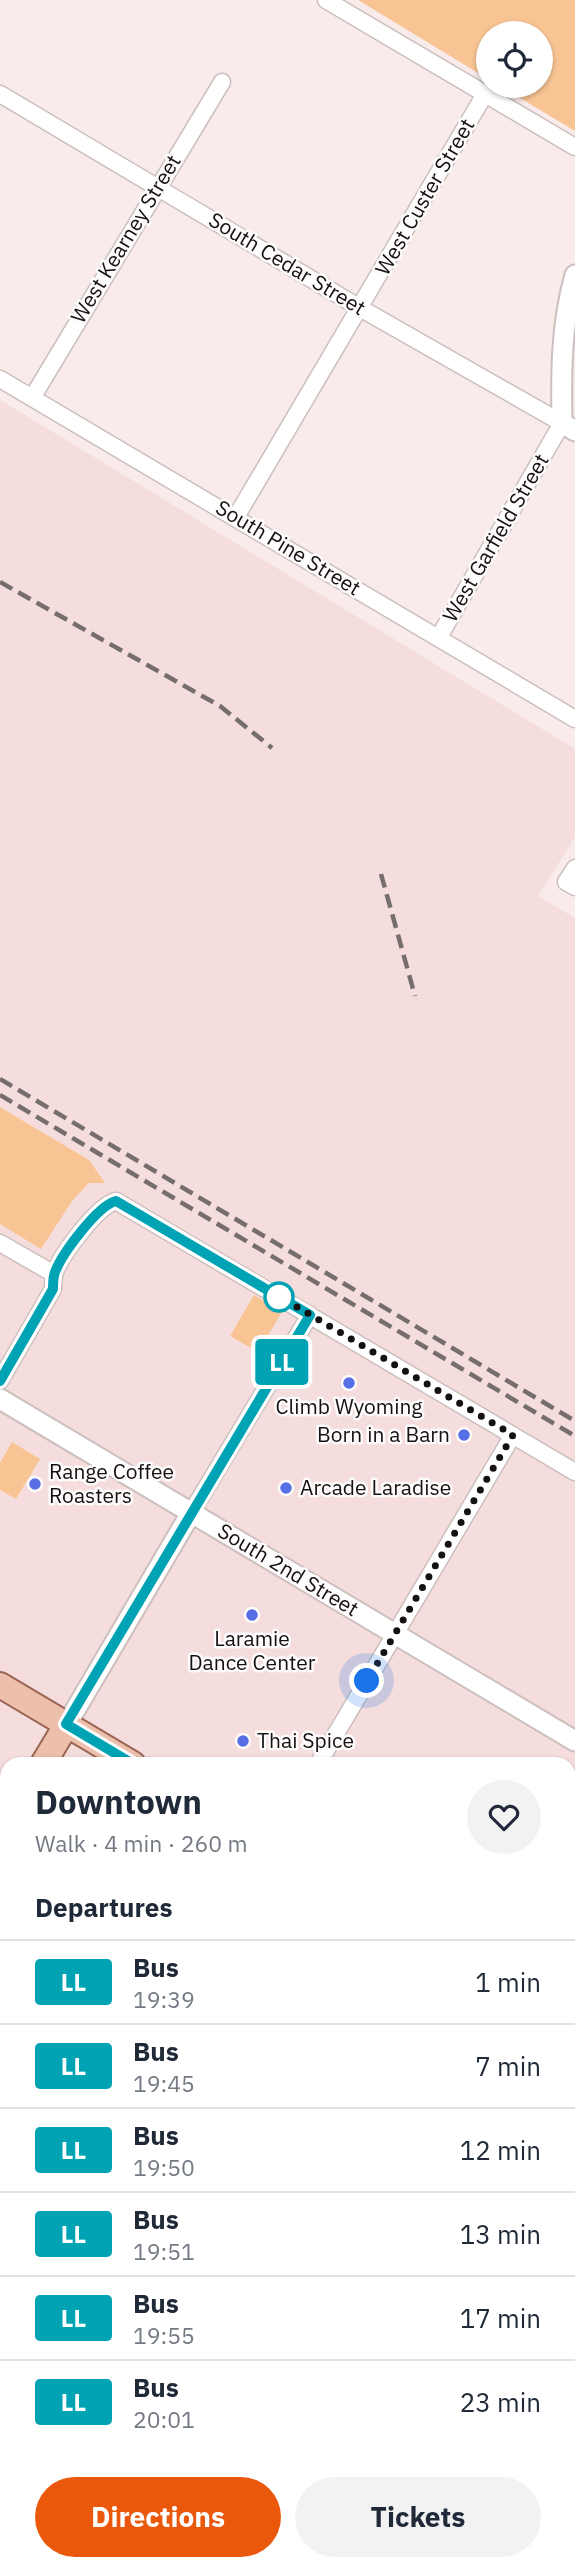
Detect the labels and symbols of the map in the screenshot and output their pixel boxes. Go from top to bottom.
street label: West Custer Street [368,113,480,280]
street label: West Kearney Street [64,149,187,328]
street label: South Cedar Street [204,205,371,321]
street label: West Garfield Street [436,448,555,627]
street label: South Pine Street [211,493,366,601]
unlabelled marker [264,1282,294,1312]
line badge: LL [250,1339,314,1385]
marker: Climb Wyoming [341,1375,357,1391]
place label: Climb Wyoming [276,1392,422,1420]
place label: Born in a Barn [317,1420,450,1448]
marker: Born in a Barn [456,1427,472,1443]
place label: Range Coffee Roasters [49,1457,174,1509]
place label: Arcade Laradise [300,1473,451,1501]
marker: Range Coffee Roasters [27,1476,43,1492]
marker: Arcade Laradise [278,1480,294,1496]
street label: South 2nd Street [213,1516,364,1622]
marker: Laramie Dance Center [244,1607,260,1623]
place label: Laramie Dance Center [188,1624,316,1676]
your location [349,1663,384,1698]
place label: Thai Spice [257,1726,354,1754]
marker: Thai Spice [235,1733,251,1749]

